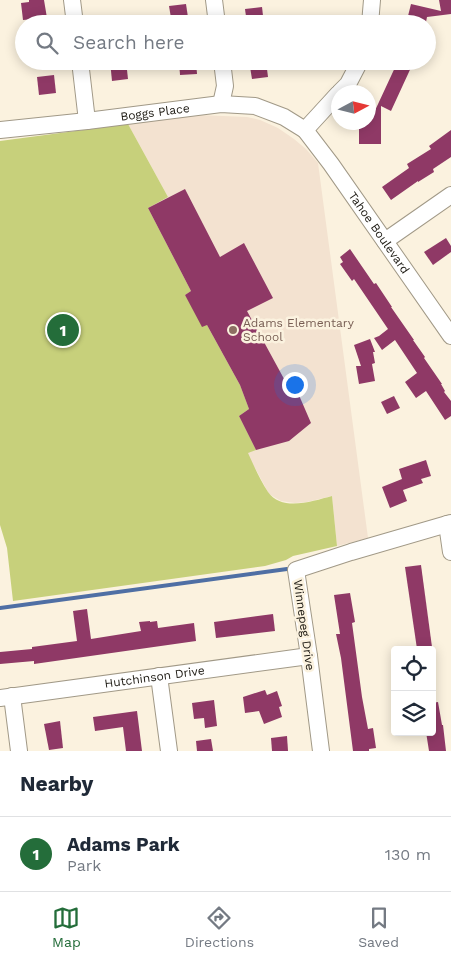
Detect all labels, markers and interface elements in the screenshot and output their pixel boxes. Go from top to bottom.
search box [15,15,436,70]
icon: search [33,29,61,57]
text: Search here [73,31,184,54]
north arrow [331,85,376,130]
street label: Boggs Place [120,101,191,124]
street label: Tahoe Boulevard [346,189,412,276]
pin: 1 [47,311,79,349]
place label: Adams Elementary School [243,316,355,344]
marker: Adams Elementary School [227,324,239,336]
your location [282,372,308,398]
street label: Winnepeg Drive [291,579,317,671]
map controls [391,646,436,736]
button: locate [391,646,436,691]
street label: Hutchinson Drive [104,663,206,691]
button: layers [391,691,436,736]
text: Nearby [20,771,93,796]
text: Adams Park [67,833,180,856]
text: 1 [33,845,39,864]
text: 130 m [385,845,431,864]
text: Park [67,856,101,875]
tab: Map [52,904,81,950]
tab: Directions [185,904,254,950]
tab: Saved [358,904,399,950]

